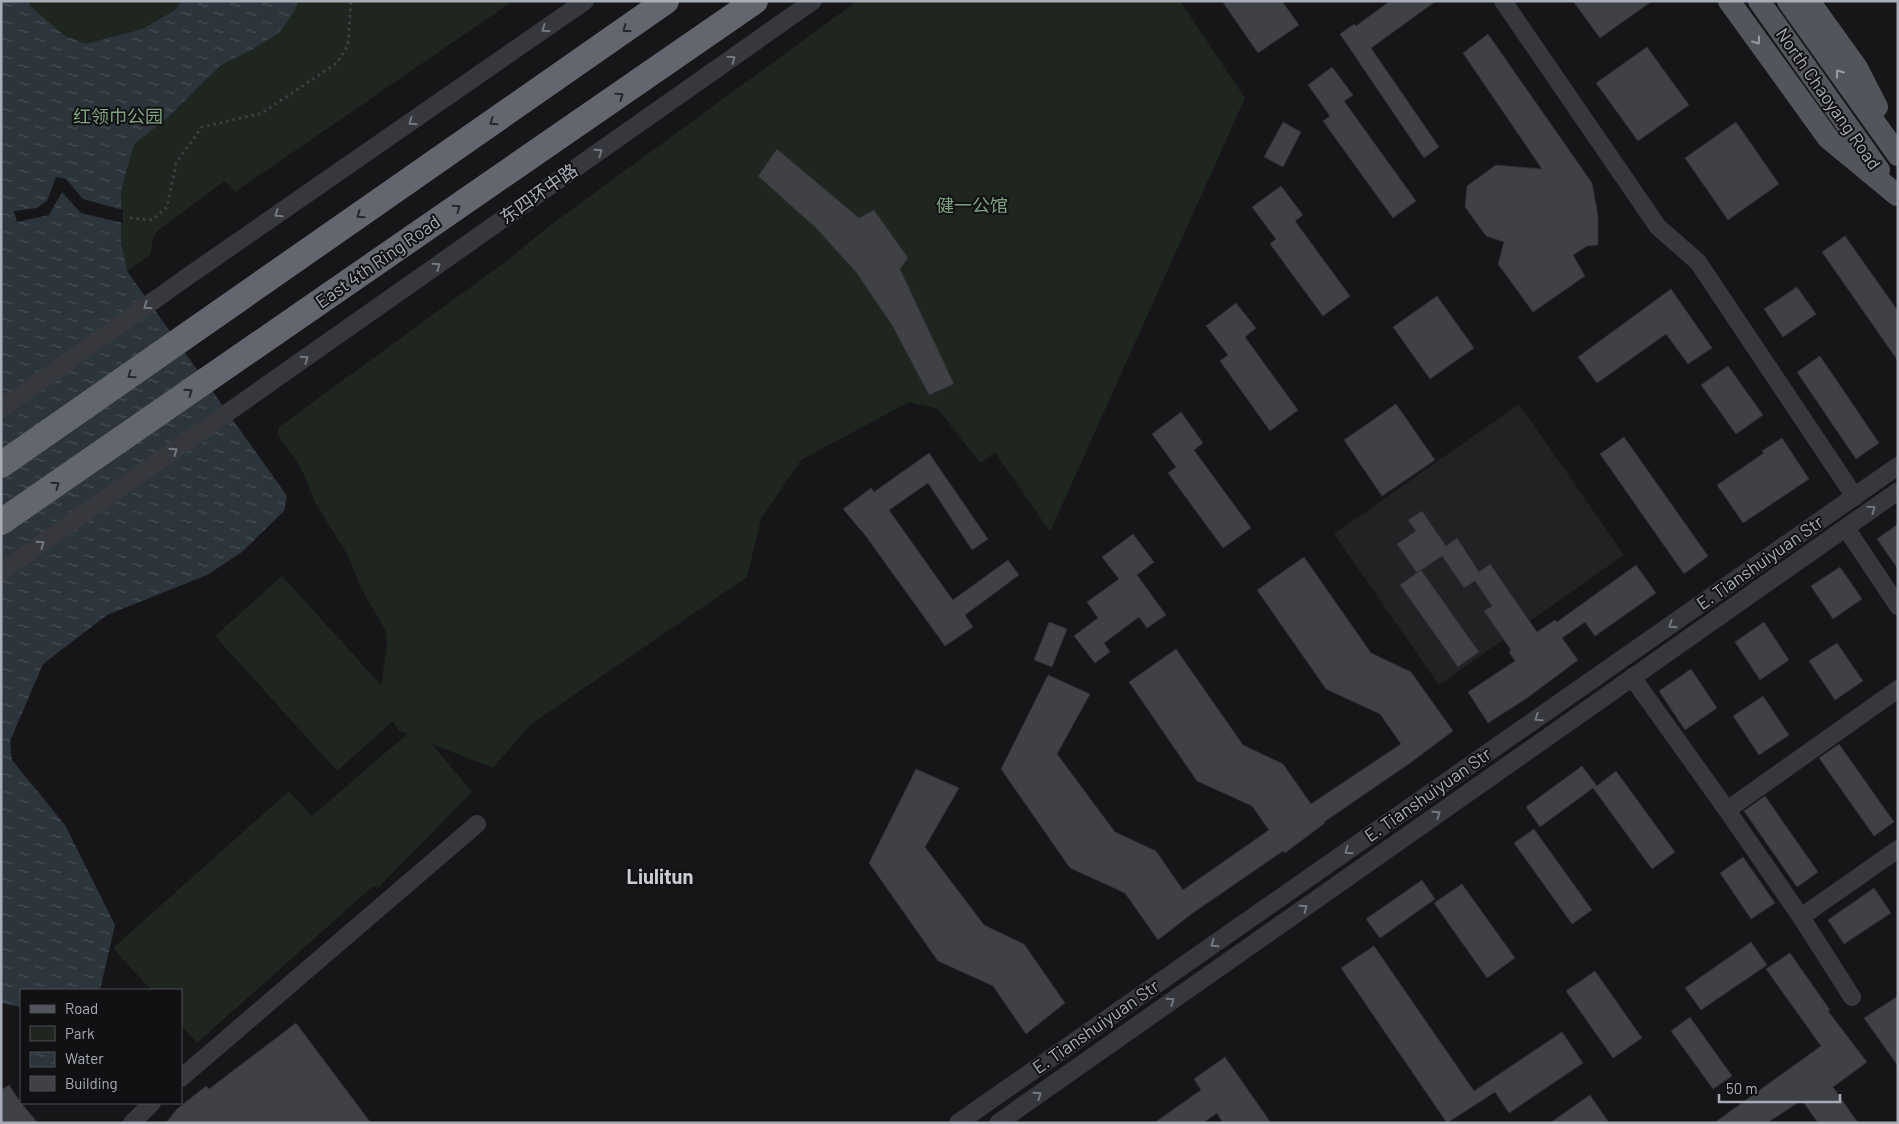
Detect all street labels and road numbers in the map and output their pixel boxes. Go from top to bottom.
street label: North Chaoyang Road [1772,23,1886,174]
street label: 东四环中路 [495,158,582,228]
street label: East 4th Ring Road [311,210,444,312]
street label: E. Tianshuiyuan Str [1692,510,1827,614]
street label: E. Tianshuiyuan Str [1360,742,1495,846]
street label: E. Tianshuiyuan Str [1028,974,1163,1078]

